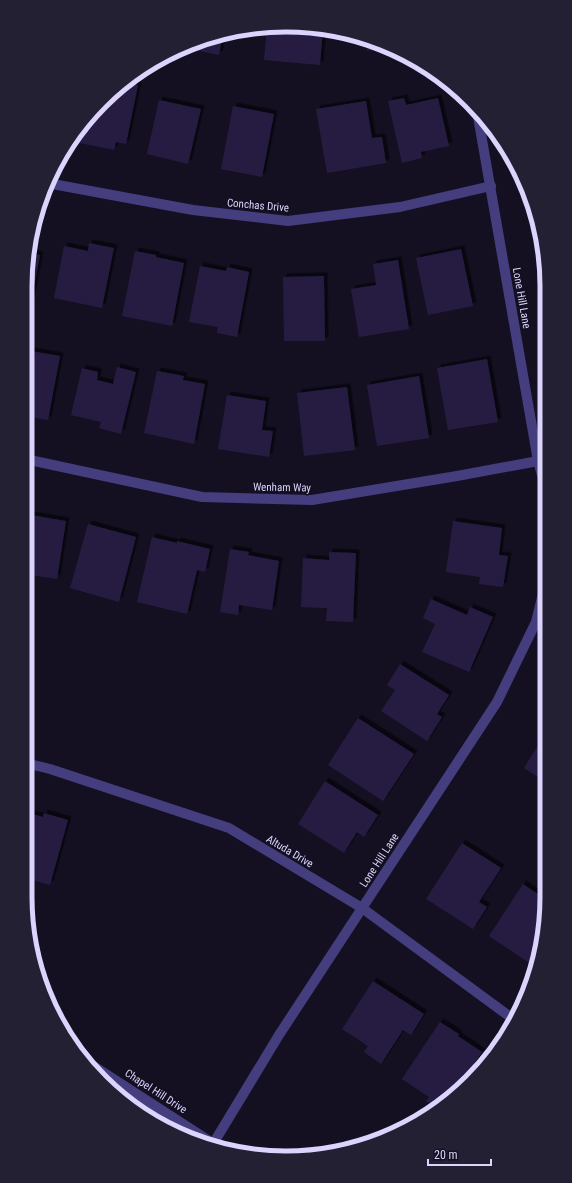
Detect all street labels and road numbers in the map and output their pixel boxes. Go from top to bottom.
street label: Conchas Drive [226,196,290,215]
street label: Lone Hill Lane [510,267,533,330]
street label: Wenham Way [253,480,312,495]
street label: Lone Hill Lane [357,831,402,890]
street label: Altuda Drive [264,832,316,871]
street label: Chapel Hill Drive [122,1067,189,1116]

